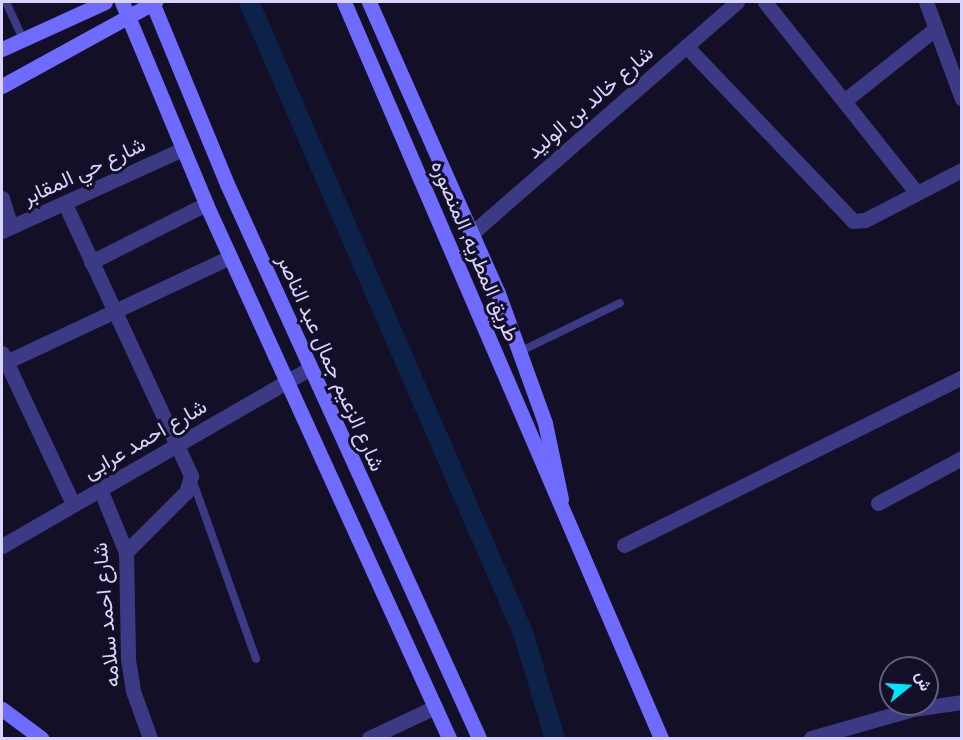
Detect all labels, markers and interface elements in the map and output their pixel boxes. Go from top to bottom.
street label: شارع خالد بن الوليد [521,40,659,164]
street label: شارع حي المقابر [19,132,149,210]
street label: طريق المطريه, المنصوره [425,157,525,345]
street label: شارع الزعيم جمال عبد الناصر [272,251,390,475]
street label: شارع احمد عرابى [79,394,211,484]
street label: شارع احمد سلامه [87,542,125,688]
north arrow [879,656,939,716]
text: ش [911,669,938,694]

